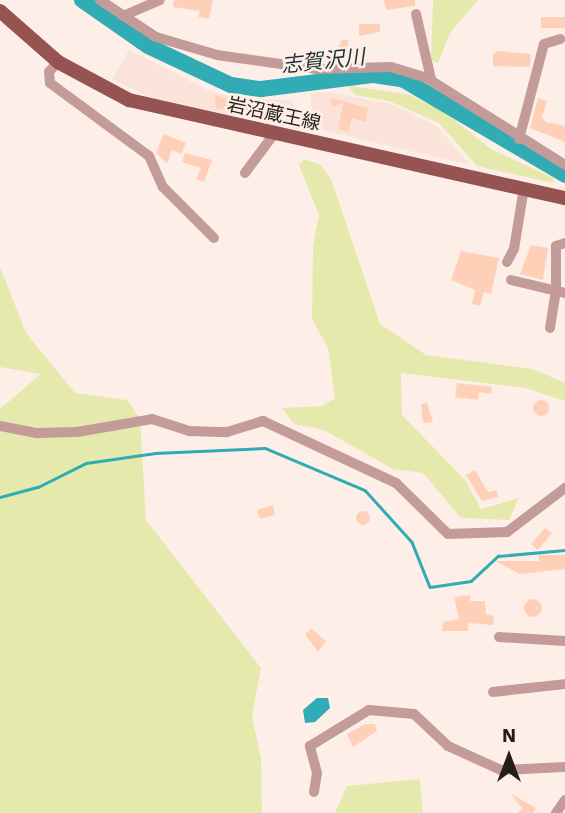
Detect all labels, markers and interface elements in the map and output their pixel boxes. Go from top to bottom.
water label: 志賀沢川 [280,44,366,78]
street label: 岩沼蔵王線 [225,93,323,135]
north arrow [474,722,544,792]
text: N [502,724,516,747]

